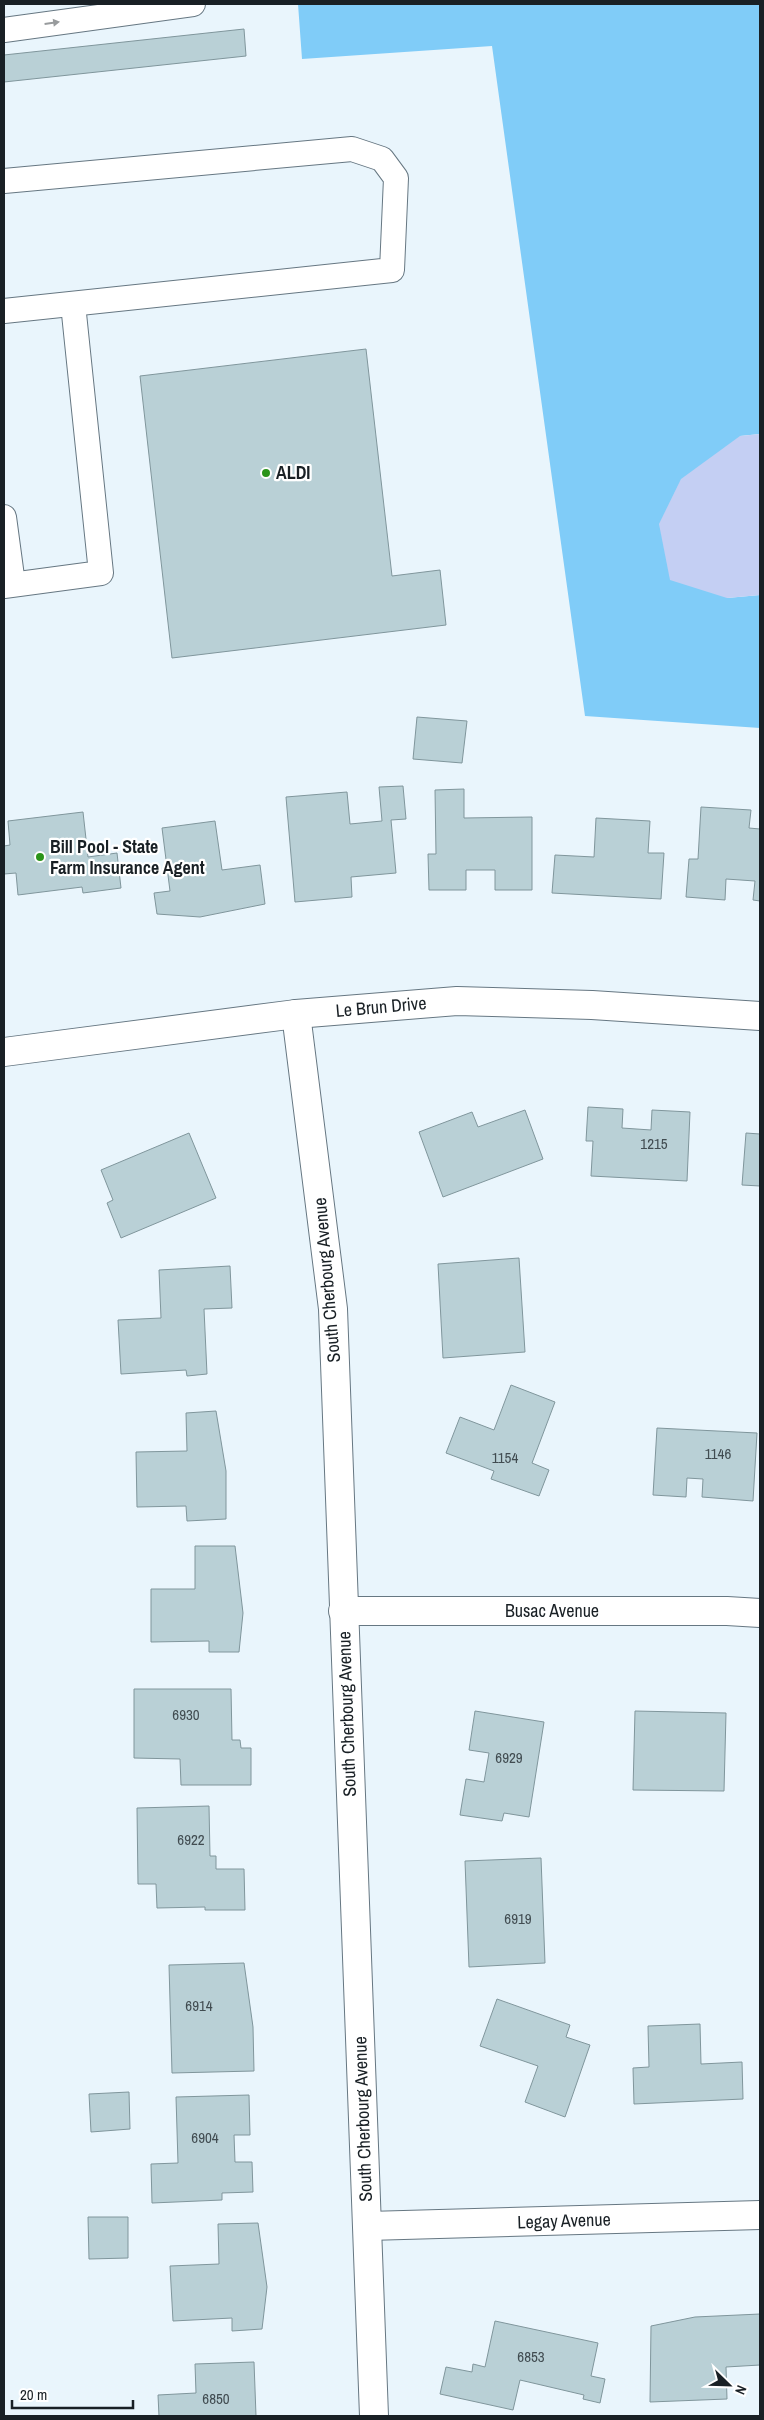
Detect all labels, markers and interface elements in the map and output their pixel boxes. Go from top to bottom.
one-way arrow [44,19,60,27]
place label: ALDI [276,460,310,485]
marker: ALDI [260,467,272,479]
place label: Bill Pool - State Farm Insurance Agent [50,834,205,880]
marker: Bill Pool - State Farm Insurance Agent [34,851,46,863]
street label: Le Brun Drive [335,990,427,1023]
house number: 1215 [640,1133,668,1154]
street label: South Cherbourg Avenue [307,1197,346,1364]
house number: 1146 [705,1443,731,1464]
house number: 1154 [492,1447,518,1468]
street label: Busac Avenue [505,1598,599,1623]
street label: South Cherbourg Avenue [331,1631,362,1797]
house number: 6930 [172,1704,200,1725]
house number: 6929 [495,1747,523,1768]
house number: 6922 [177,1829,205,1850]
house number: 6919 [504,1908,532,1929]
house number: 6914 [185,1995,213,2016]
street label: South Cherbourg Avenue [347,2036,378,2202]
house number: 6904 [191,2127,219,2148]
street label: Legay Avenue [517,2206,611,2235]
house number: 6853 [517,2346,545,2367]
north arrow [704,2360,754,2410]
scale bar [12,2378,134,2410]
text: N [731,2383,751,2397]
text: 20 m [20,2384,47,2405]
house number: 6850 [202,2388,230,2409]

